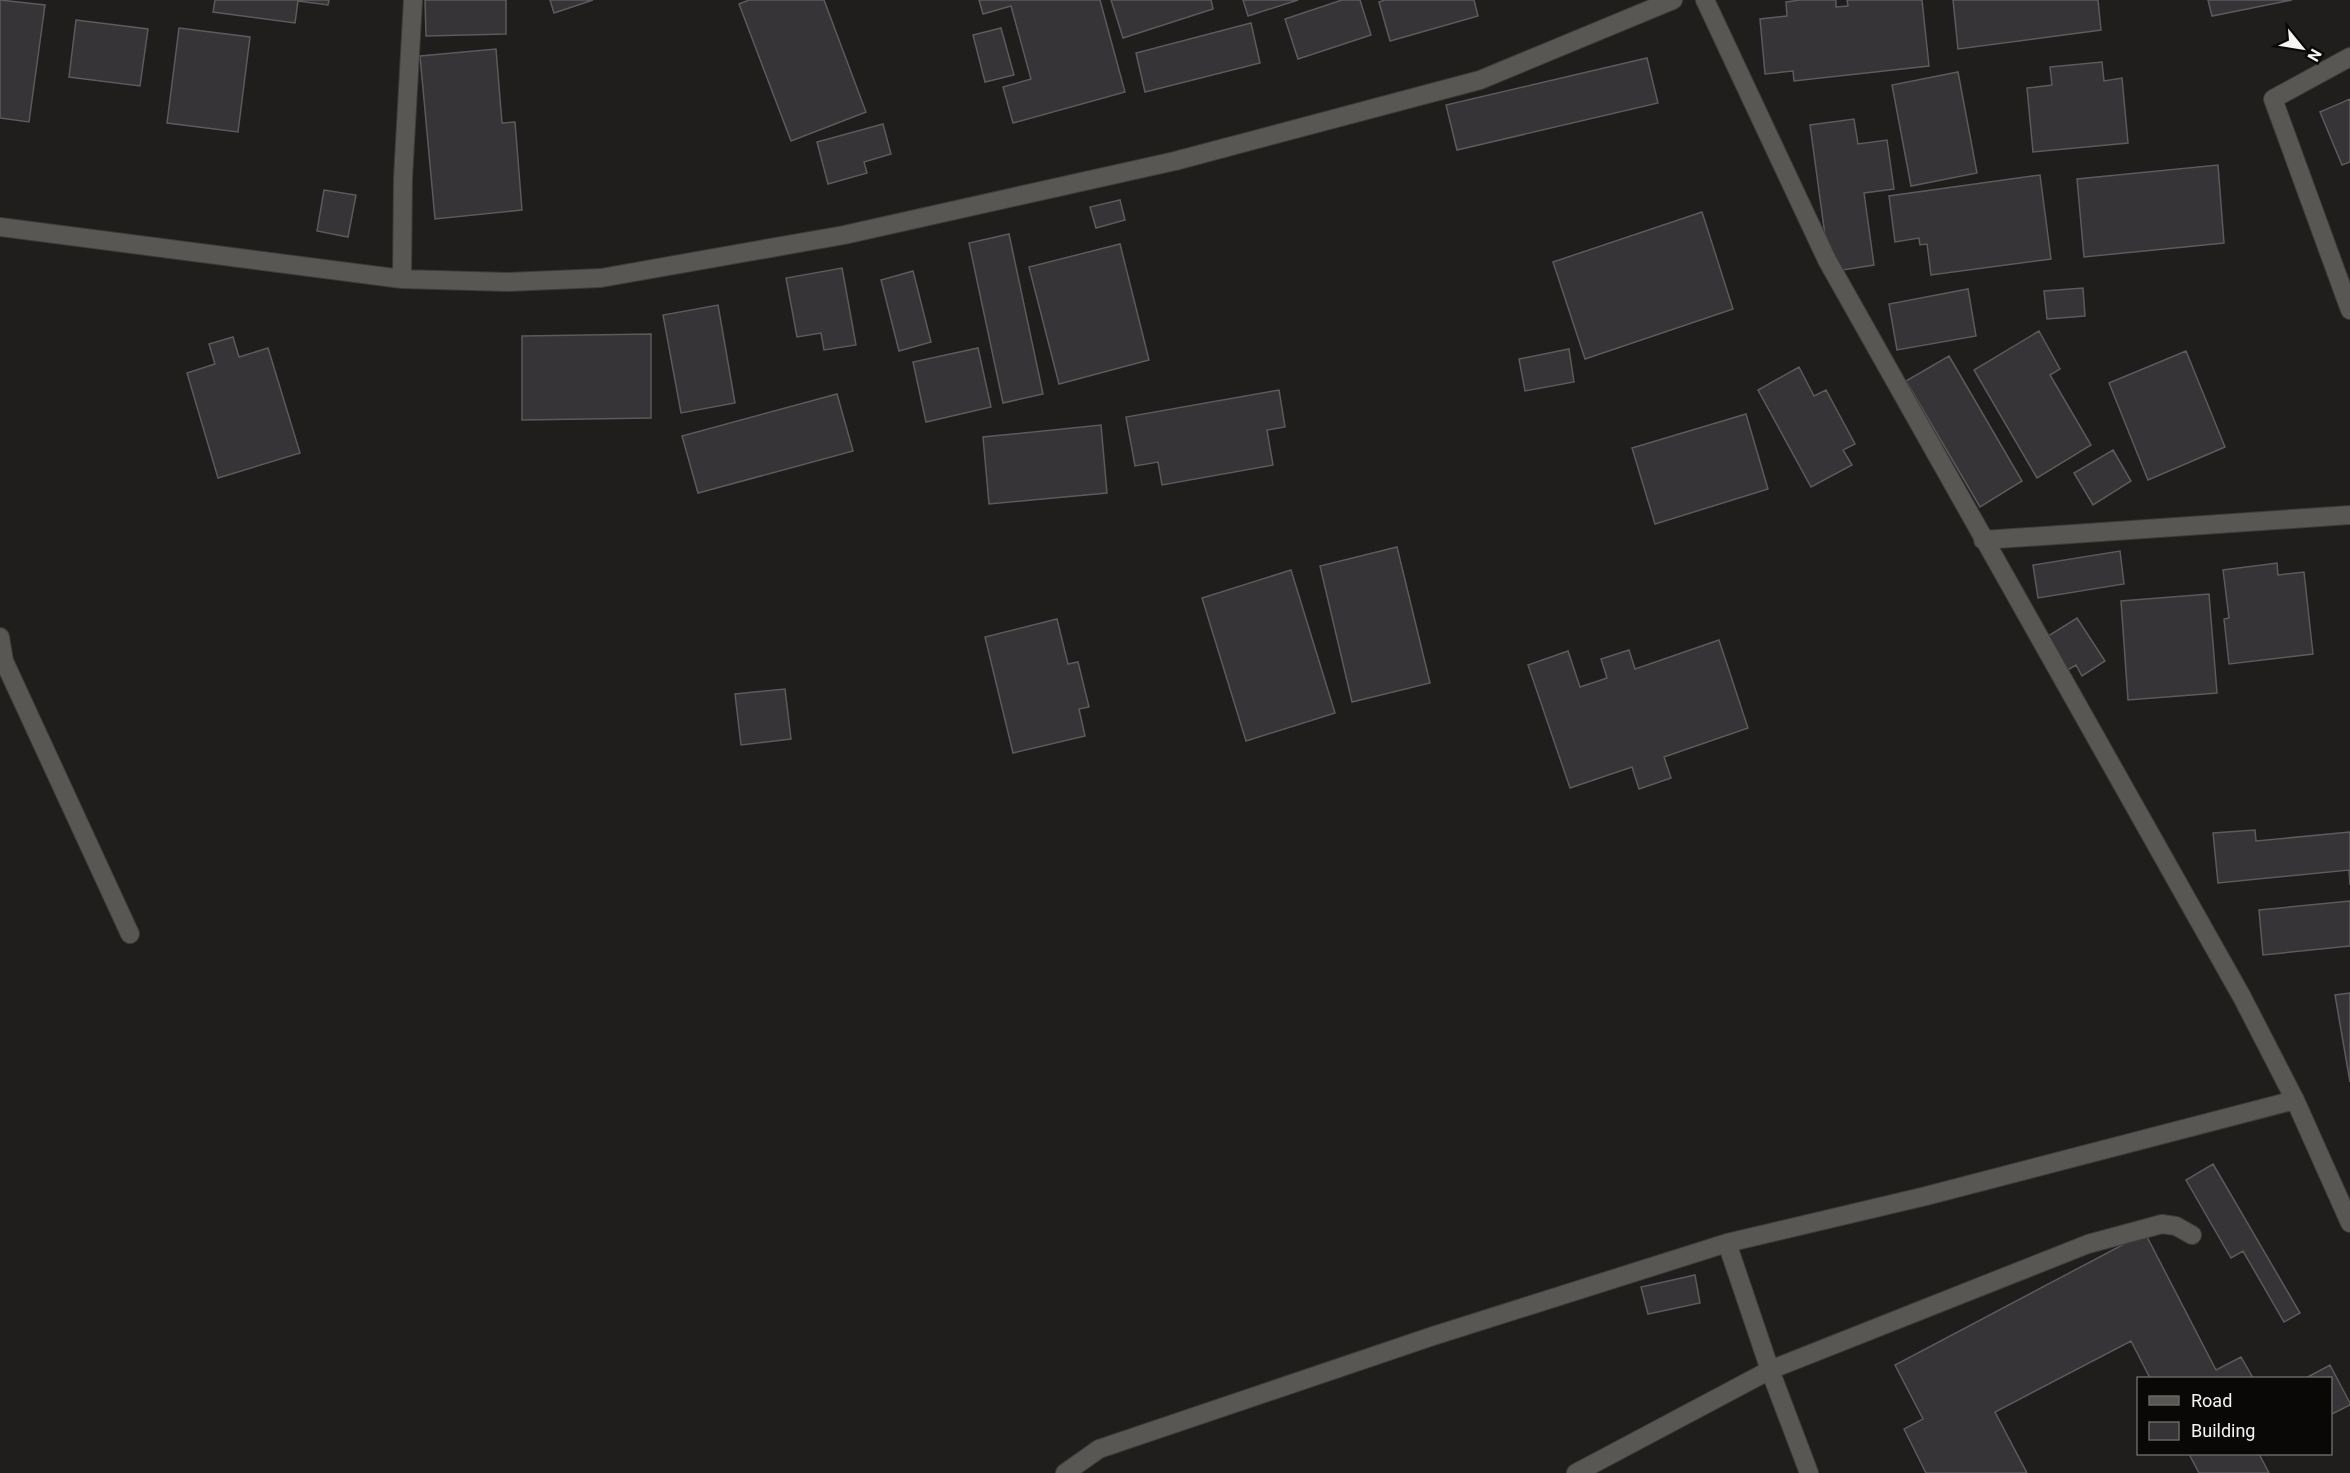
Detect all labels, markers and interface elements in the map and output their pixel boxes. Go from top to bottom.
north arrow [2272,18,2332,78]
text: N [2304,46,2326,65]
legend [2137,1377,2332,1455]
text: Road [2191,1390,2232,1411]
text: Building [2191,1420,2255,1441]

